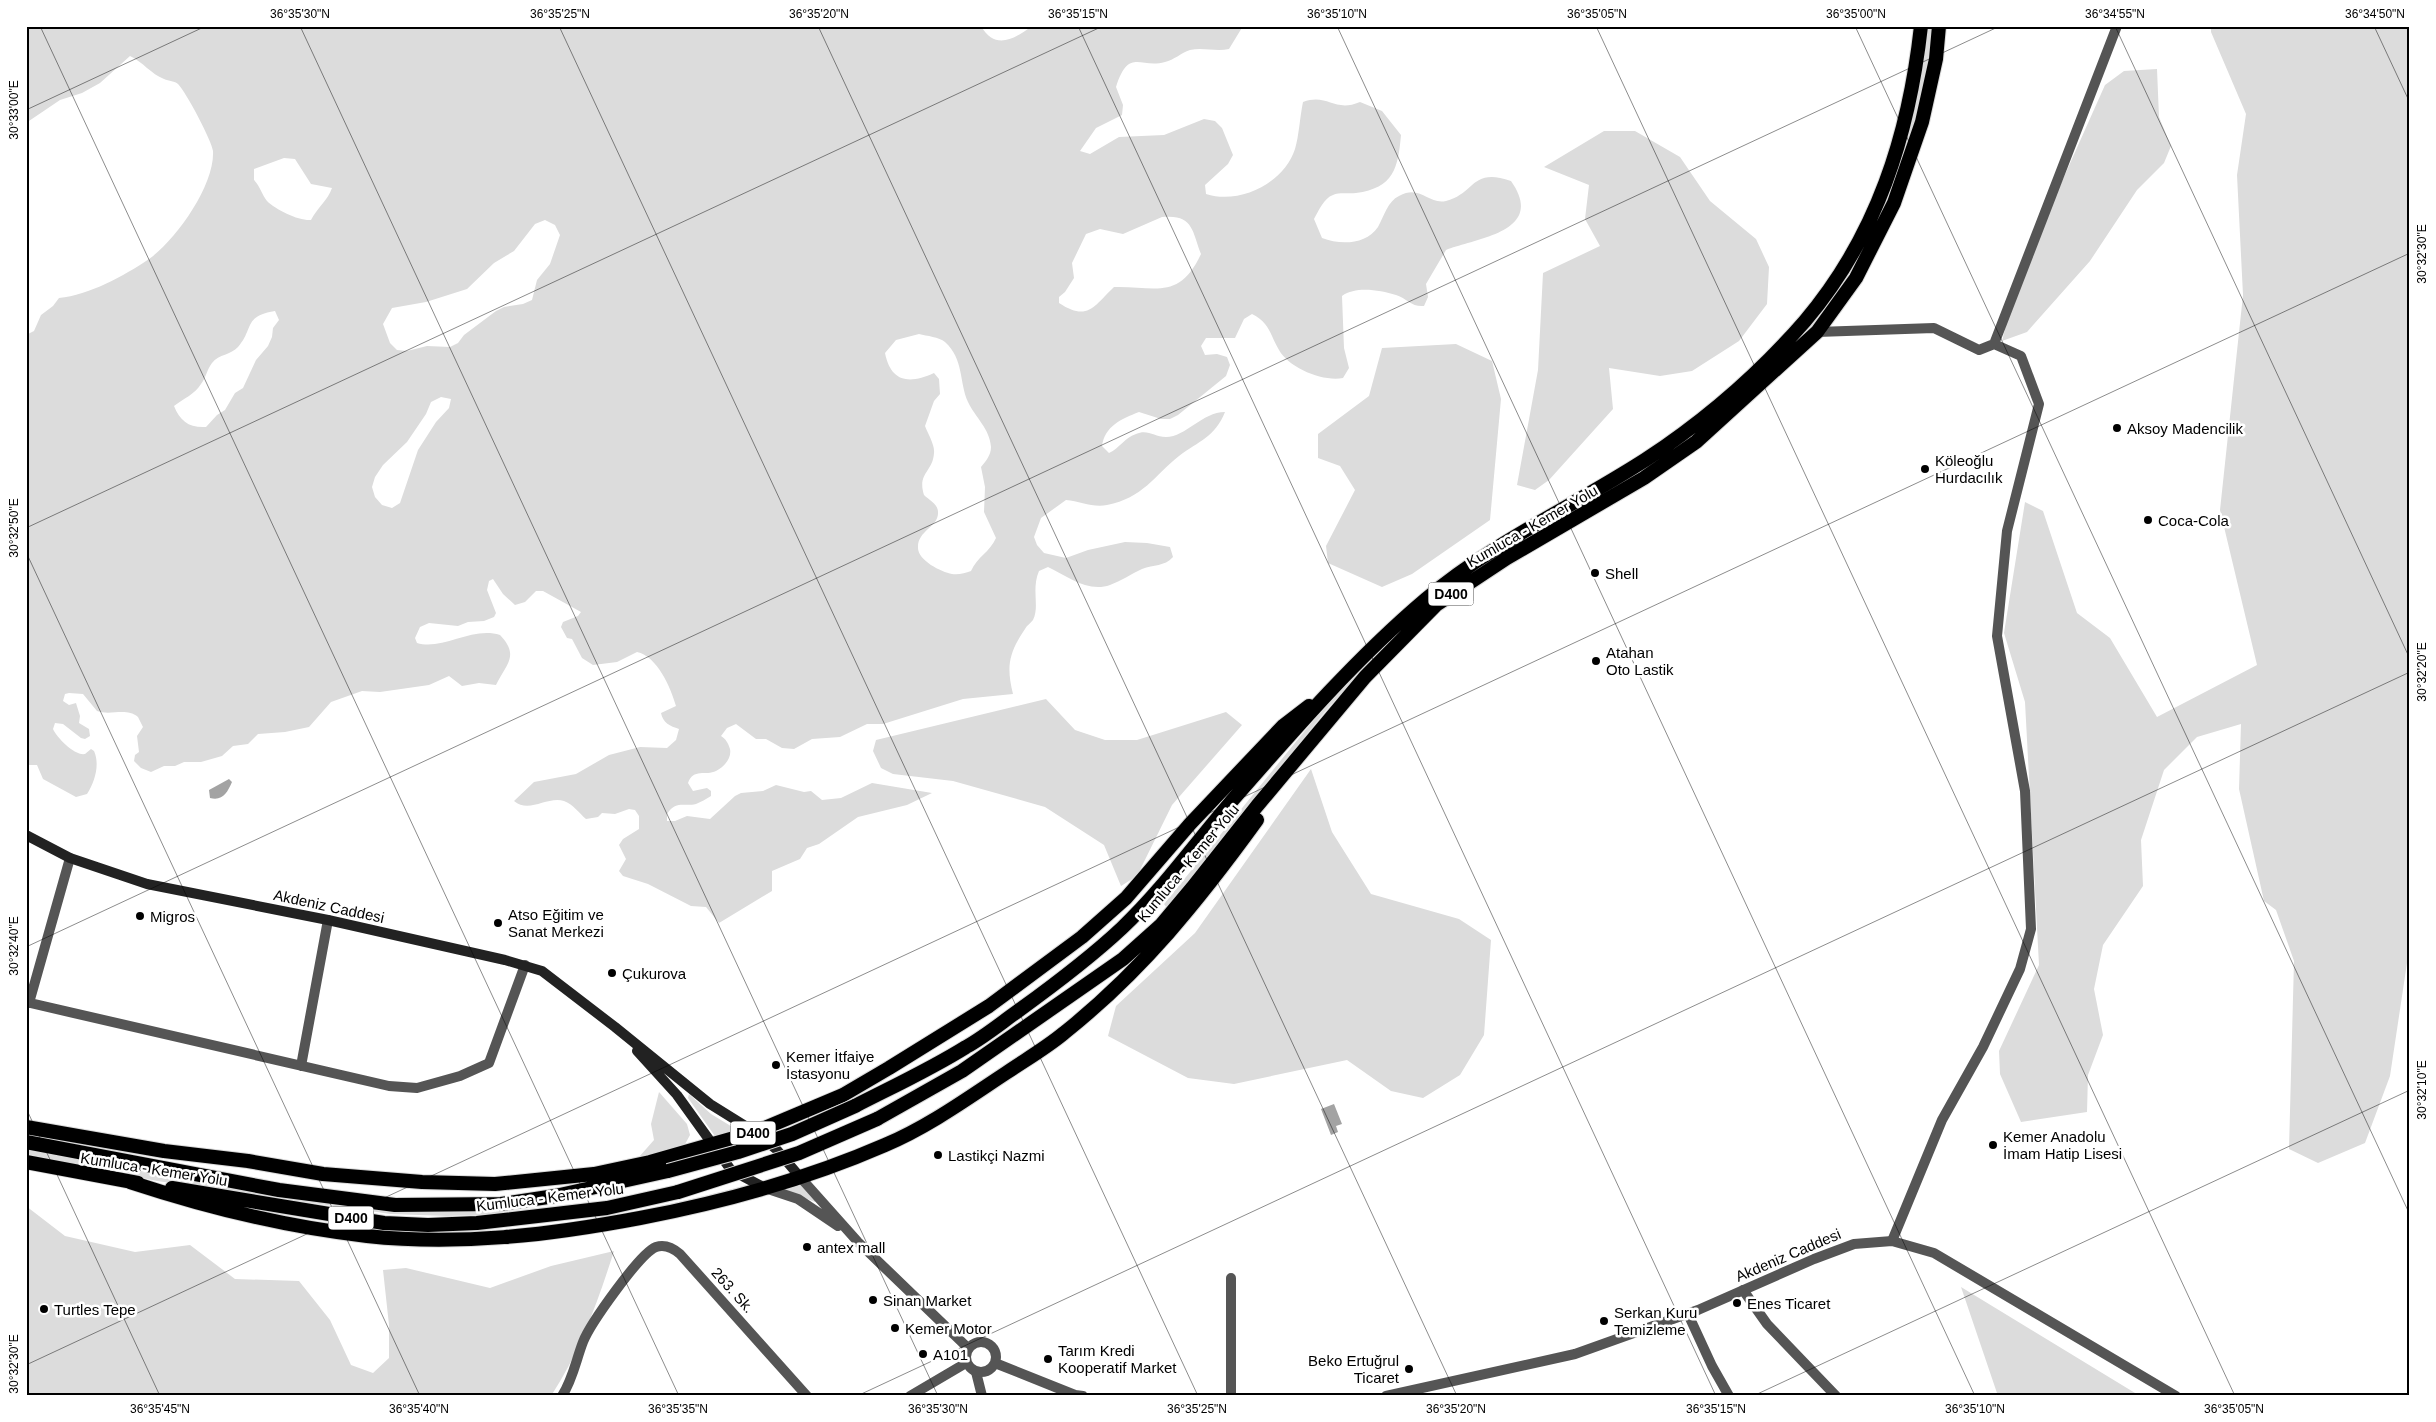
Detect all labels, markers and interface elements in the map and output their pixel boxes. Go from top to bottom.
text: 36°35'30"N [270,7,330,21]
text: 36°35'25"N [530,7,590,21]
text: 36°35'20"N [789,7,849,21]
text: 36°35'15"N [1048,7,1108,21]
text: 36°35'10"N [1307,7,1367,21]
text: 36°35'05"N [1567,7,1627,21]
text: 36°35'00"N [1826,7,1886,21]
text: 36°34'55"N [2085,7,2145,21]
text: 36°34'50"N [2345,7,2405,21]
text: 30°33'00"E [7,80,21,140]
text: 30°32'30"E [2415,224,2429,284]
place label: Aksoy Madencilik [2127,420,2243,437]
marker: Aksoy Madencilik [2111,422,2123,434]
place label: Köleoğlu Hurdacılık [1935,452,2003,486]
marker: Köleoğlu Hurdacılık [1919,463,1931,475]
street label: Kumluca - Kemer Yolu [1463,482,1601,570]
text: 30°32'50"E [7,498,21,558]
place label: Coca-Cola [2158,512,2230,529]
marker: Coca-Cola [2142,514,2154,526]
place label: Shell [1605,565,1638,582]
marker: Shell [1589,567,1601,579]
road number: D400 [1428,582,1474,606]
text: 30°32'20"E [2415,642,2429,702]
place label: Atahan Oto Lastik [1606,644,1674,678]
marker: Atahan Oto Lastik [1590,655,1602,667]
street label: Kumluca - Kemer Yolu [1134,801,1242,925]
street label: Akdeniz Caddesi [272,886,386,926]
place label: Atso Eğitim ve Sanat Merkezi [508,906,604,940]
place label: Migros [150,908,195,925]
marker: Migros [134,910,146,922]
text: 30°32'40"E [7,916,21,976]
marker: Atso Eğitim ve Sanat Merkezi [492,917,504,929]
place label: Çukurova [622,965,687,982]
marker: Çukurova [606,967,618,979]
place label: Kemer İtfaiye İstasyonu [786,1048,874,1082]
marker: Kemer İtfaiye İstasyonu [770,1059,782,1071]
text: 30°32'10"E [2415,1060,2429,1120]
road number: D400 [730,1122,776,1144]
place label: Kemer Anadolu İmam Hatip Lisesi [2003,1128,2122,1162]
marker: Kemer Anadolu İmam Hatip Lisesi [1987,1139,1999,1151]
place label: Lastikçi Nazmi [948,1147,1045,1164]
street label: Kumluca - Kemer Yolu [79,1149,229,1189]
marker: Lastikçi Nazmi [932,1149,944,1161]
street label: Kumluca - Kemer Yolu [475,1180,625,1214]
road number: D400 [328,1206,374,1230]
street label: Akdeniz Caddesi [1733,1225,1843,1285]
place label: antex mall [817,1239,885,1256]
marker: antex mall [801,1241,813,1253]
street label: 263. Sk. [708,1264,758,1316]
place label: Sinan Market [883,1292,972,1309]
marker: Sinan Market [867,1294,879,1306]
place label: Enes Ticaret [1747,1295,1831,1312]
marker: Enes Ticaret [1731,1297,1743,1309]
place label: Turtles Tepe [54,1301,136,1318]
marker: Turtles Tepe [38,1303,50,1315]
place label: Serkan Kuru Temizleme [1614,1304,1697,1338]
marker: Serkan Kuru Temizleme [1598,1315,1610,1327]
place label: Kemer Motor [905,1320,992,1337]
marker: Kemer Motor [889,1322,901,1334]
text: 30°32'30"E [7,1334,21,1394]
place label: Tarım Kredi Kooperatif Market [1058,1342,1177,1376]
place label: A101 [933,1346,968,1363]
marker: A101 [917,1348,929,1360]
place label: Beko Ertuğrul Ticaret [1308,1352,1400,1386]
marker: Tarım Kredi Kooperatif Market [1042,1353,1054,1365]
marker: Beko Ertuğrul Ticaret [1403,1363,1415,1375]
text: 36°35'45"N [130,1402,190,1416]
text: 36°35'40"N [389,1402,449,1416]
text: 36°35'35"N [648,1402,708,1416]
text: 36°35'30"N [908,1402,968,1416]
text: 36°35'25"N [1167,1402,1227,1416]
text: 36°35'20"N [1426,1402,1486,1416]
text: 36°35'15"N [1686,1402,1746,1416]
text: 36°35'10"N [1945,1402,2005,1416]
text: 36°35'05"N [2204,1402,2264,1416]

